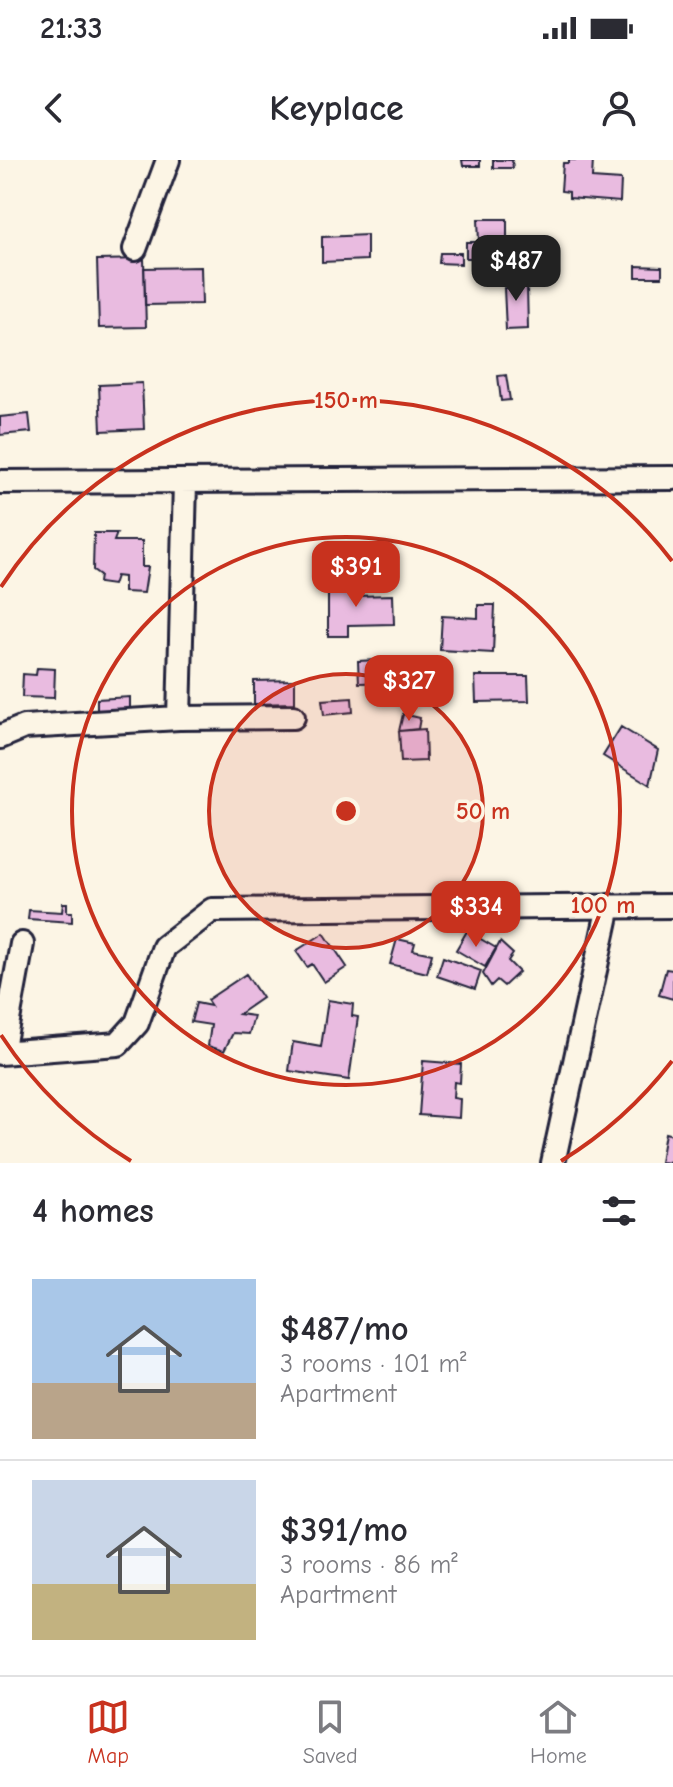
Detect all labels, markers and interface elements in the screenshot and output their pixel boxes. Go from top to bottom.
text: 21:33 [40,11,103,46]
icon: back [32,86,76,130]
icon: person [597,86,641,130]
text: Keyplace [269,88,404,129]
pin: $487 [469,235,563,303]
text: $487 [490,246,542,276]
text: 150 m [314,386,378,414]
pin: $391 [309,541,403,609]
text: $391 [330,552,382,582]
pin: $327 [362,655,456,723]
text: $327 [383,666,435,696]
centre of rings [332,797,360,825]
text: 50 m [456,797,510,825]
pin: $334 [429,881,523,949]
text: 100 m [571,891,635,919]
text: $334 [449,892,503,922]
icon: filters [597,1189,641,1233]
text: 4 homes [32,1191,154,1231]
text: $487/mo [280,1309,409,1349]
icon: home [96,1311,192,1407]
text: 3 rooms · 101 m² [280,1349,467,1379]
text: Apartment [280,1379,396,1409]
text: $391/mo [280,1510,408,1550]
icon: home [96,1512,192,1608]
text: 3 rooms · 86 m² [280,1550,458,1580]
text: Apartment [280,1580,396,1610]
tab: Map [86,1695,130,1769]
tab: Saved [303,1695,358,1769]
tab: Home [530,1695,587,1769]

